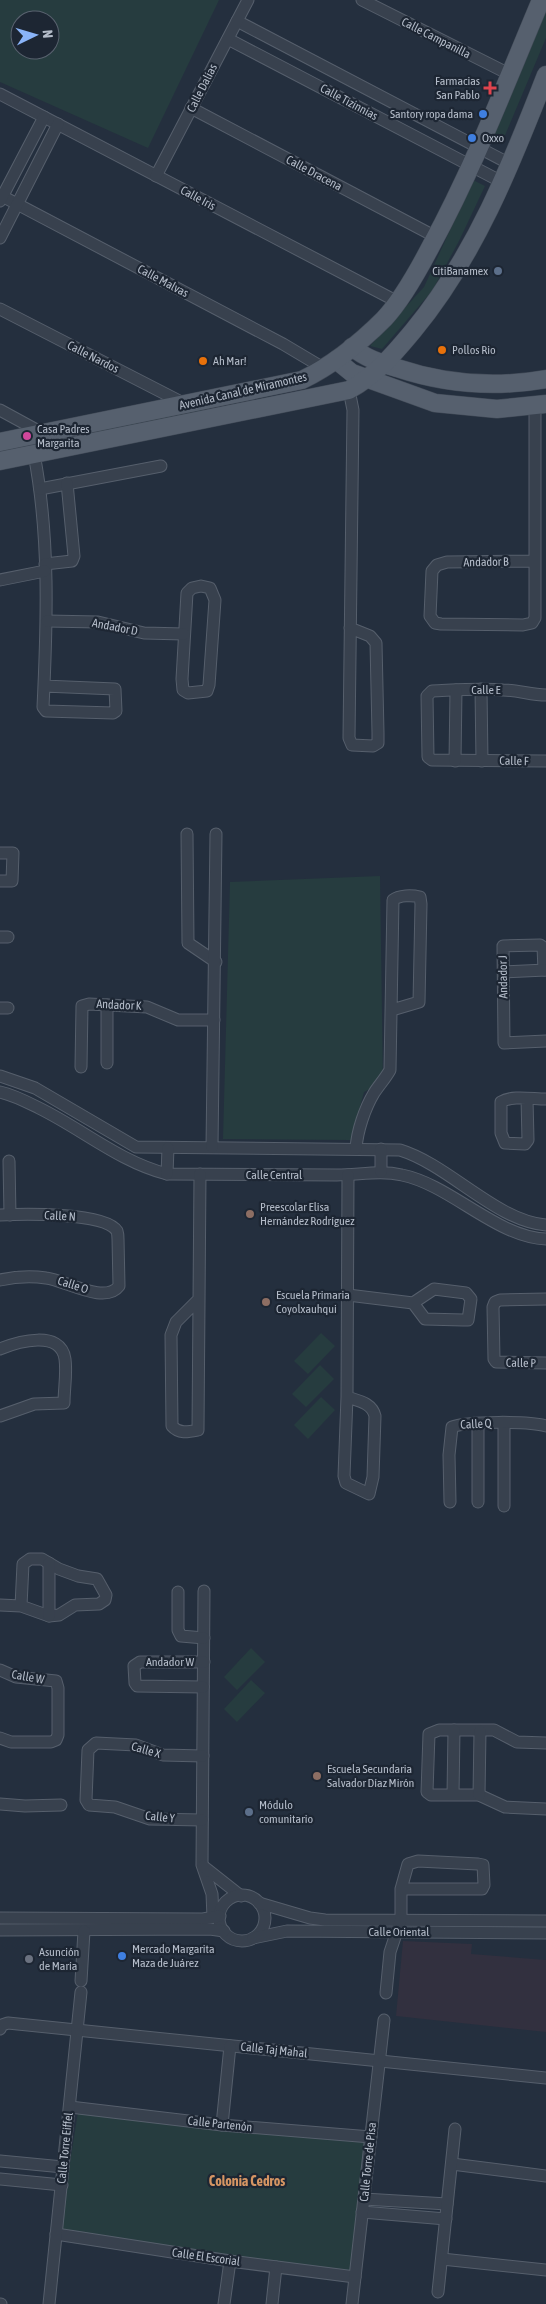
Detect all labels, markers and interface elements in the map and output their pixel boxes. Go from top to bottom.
north arrow [10,10,60,60]
street label: Calle Campanilla [399,15,473,61]
text: N [40,29,56,39]
street label: Calle Dalias [184,61,220,115]
place label: Farmacias San Pablo [435,74,480,102]
street label: Calle Tizinnias [318,81,380,123]
marker: Farmacias San Pablo [484,82,496,94]
place label: Santory ropa dama [390,107,473,121]
marker: Santory ropa dama [477,108,489,120]
place label: Oxxo [482,131,505,145]
marker: Oxxo [466,132,478,144]
street label: Calle Dracena [284,152,344,194]
street label: Calle Iris [178,183,218,213]
street label: Calle Malvas [135,262,191,300]
place label: CitiBanamex [432,264,488,278]
marker: CitiBanamex [492,265,504,277]
street label: Calle Nardos [65,338,121,376]
place label: Pollos Rio [452,343,496,357]
marker: Pollos Rio [436,344,448,356]
place label: Ah Mar! [213,354,247,368]
marker: Ah Mar! [197,355,209,367]
street label: Avenida Canal de Miramontes [178,370,308,412]
place label: Casa Padres Margarita [37,422,90,450]
marker: Casa Padres Margarita [21,430,33,442]
street label: Andador B [463,555,509,569]
street label: Andador D [91,616,139,638]
street label: Calle E [471,683,501,697]
street label: Calle F [499,754,529,768]
street label: Andador J [496,955,510,999]
street label: Andador K [96,997,142,1013]
street label: Calle Central [246,1168,303,1182]
place label: Preescolar Elisa Hernández Rodríguez [260,1200,355,1228]
street label: Calle N [44,1208,76,1224]
marker: Preescolar Elisa Hernández Rodríguez [244,1208,256,1220]
street label: Calle O [56,1274,90,1296]
place label: Escuela Primaria Coyolxauhqui [276,1288,350,1316]
marker: Escuela Primaria Coyolxauhqui [260,1296,272,1308]
street label: Calle P [506,1356,536,1370]
street label: Calle Q [460,1416,493,1432]
street label: Andador W [146,1655,194,1669]
street label: Calle W [11,1667,46,1687]
street label: Calle X [130,1739,163,1761]
place label: Escuela Secundaria Salvador Díaz Mirón [327,1762,414,1790]
marker: Escuela Secundaria Salvador Díaz Mirón [311,1770,323,1782]
place label: Módulo comunitario [259,1798,313,1826]
marker: Módulo comunitario [243,1806,255,1818]
street label: Calle Y [145,1808,176,1826]
street label: Calle Oriental [368,1925,430,1939]
place label: Mercado Margarita Maza de Juárez [132,1942,215,1970]
place label: Asunción de María [39,1945,79,1973]
marker: Mercado Margarita Maza de Juárez [116,1950,128,1962]
marker: Asunción de María [23,1953,35,1965]
street label: Calle Taj Mahal [240,2040,309,2061]
street label: Calle Torre Eiffel [54,2111,76,2184]
street label: Calle Partenón [187,2114,253,2134]
street label: Calle Torre de Pisa [357,2122,379,2202]
district label: Colonia Cedros [209,2173,285,2189]
street label: Calle El Escorial [171,2245,242,2269]

